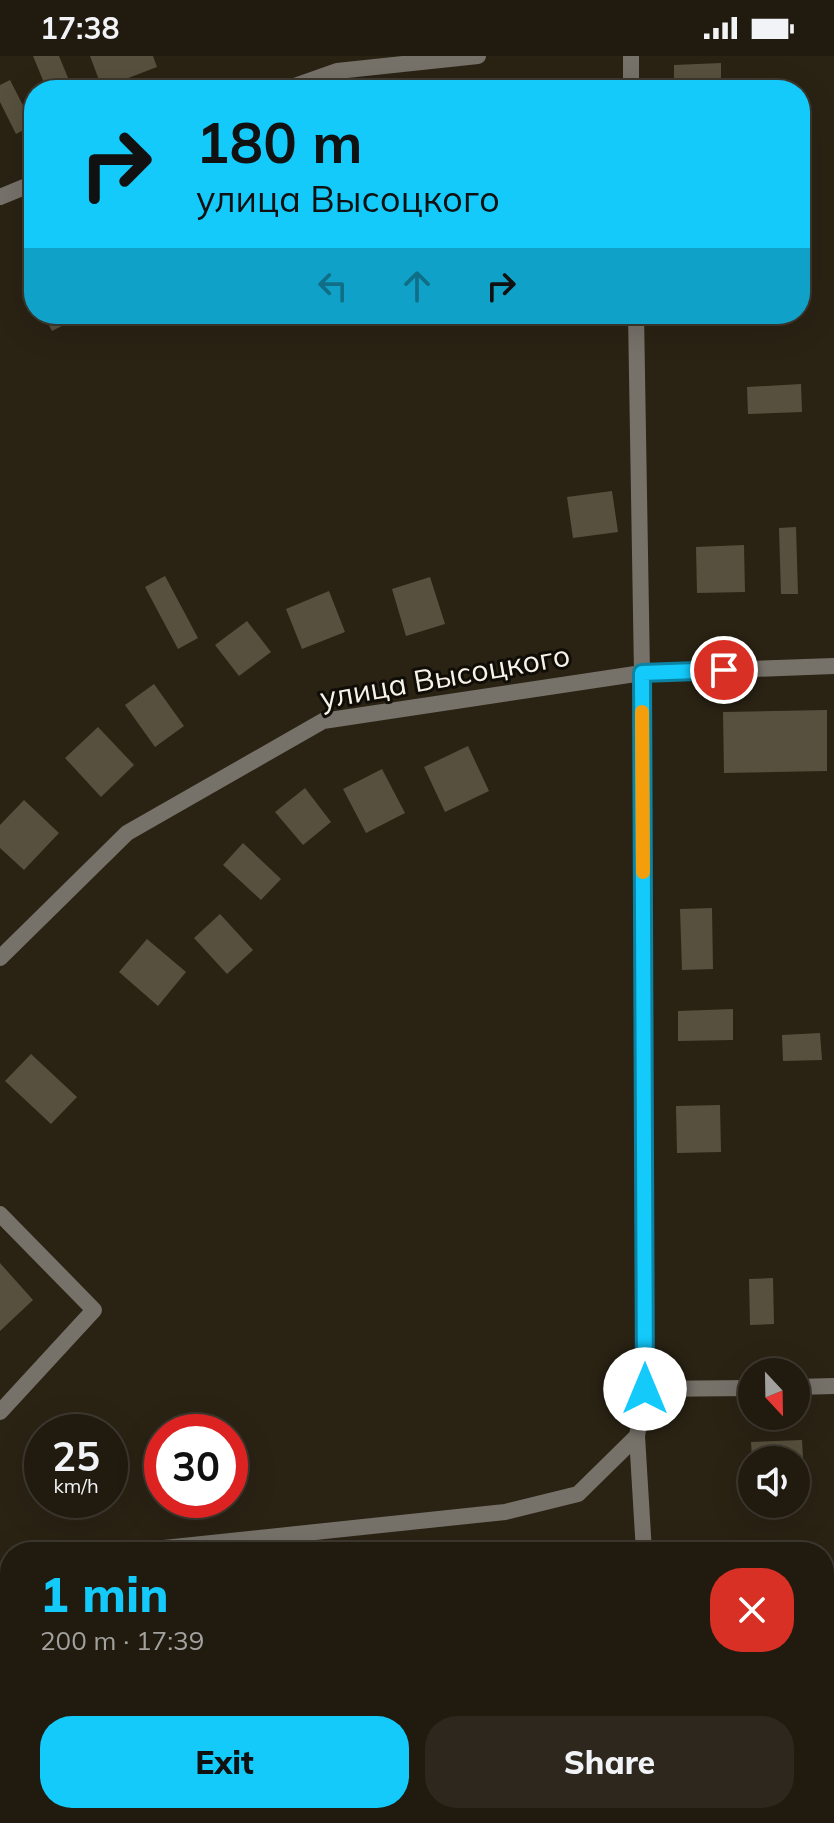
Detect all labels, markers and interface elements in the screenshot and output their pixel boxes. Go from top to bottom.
text: 17:38 [40,9,119,47]
text: 180 m [196,107,363,177]
icon: right [64,112,168,216]
text: улица Высоцкого [196,176,500,221]
icon: left [311,264,355,308]
icon: ahead [395,264,439,308]
icon: right [479,264,523,308]
street label: улица Высоцкого [317,635,573,717]
pin [690,636,758,704]
icon: arrive [702,648,746,692]
position arrow [603,1347,687,1431]
north arrow [738,1358,810,1430]
map controls [738,1358,810,1518]
speed limit sign: 30 [144,1414,248,1518]
text: 25 [52,1431,100,1481]
button: sound [738,1446,810,1518]
text: km/h [53,1473,99,1498]
text: 1 min [40,1564,169,1624]
button: close [710,1568,794,1652]
text: 200 m · 17:39 [40,1624,204,1657]
button: Exit [40,1716,409,1808]
button: Share [425,1716,794,1808]

